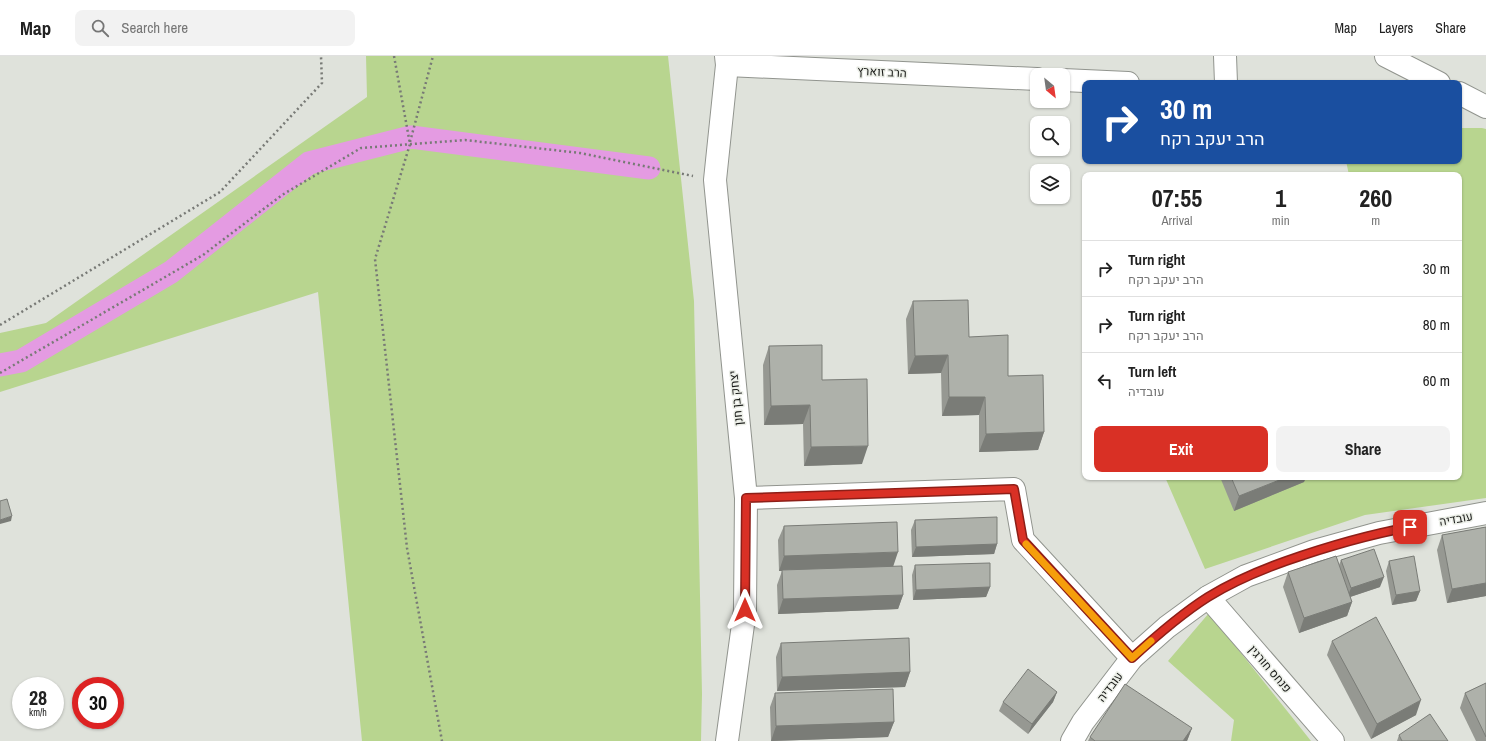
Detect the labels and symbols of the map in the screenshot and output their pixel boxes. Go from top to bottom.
street label: הרב זוארץ [857,63,907,81]
north arrow [1030,68,1070,108]
street label: יצחק בן חנן [725,370,747,426]
street label: עובדיה [1438,508,1474,530]
pin [1393,510,1427,544]
position arrow [724,589,766,631]
street label: פנחס חורגין [1245,642,1295,696]
street label: עובדיה [1093,669,1127,705]
speed limit sign: 30 [72,677,124,729]

